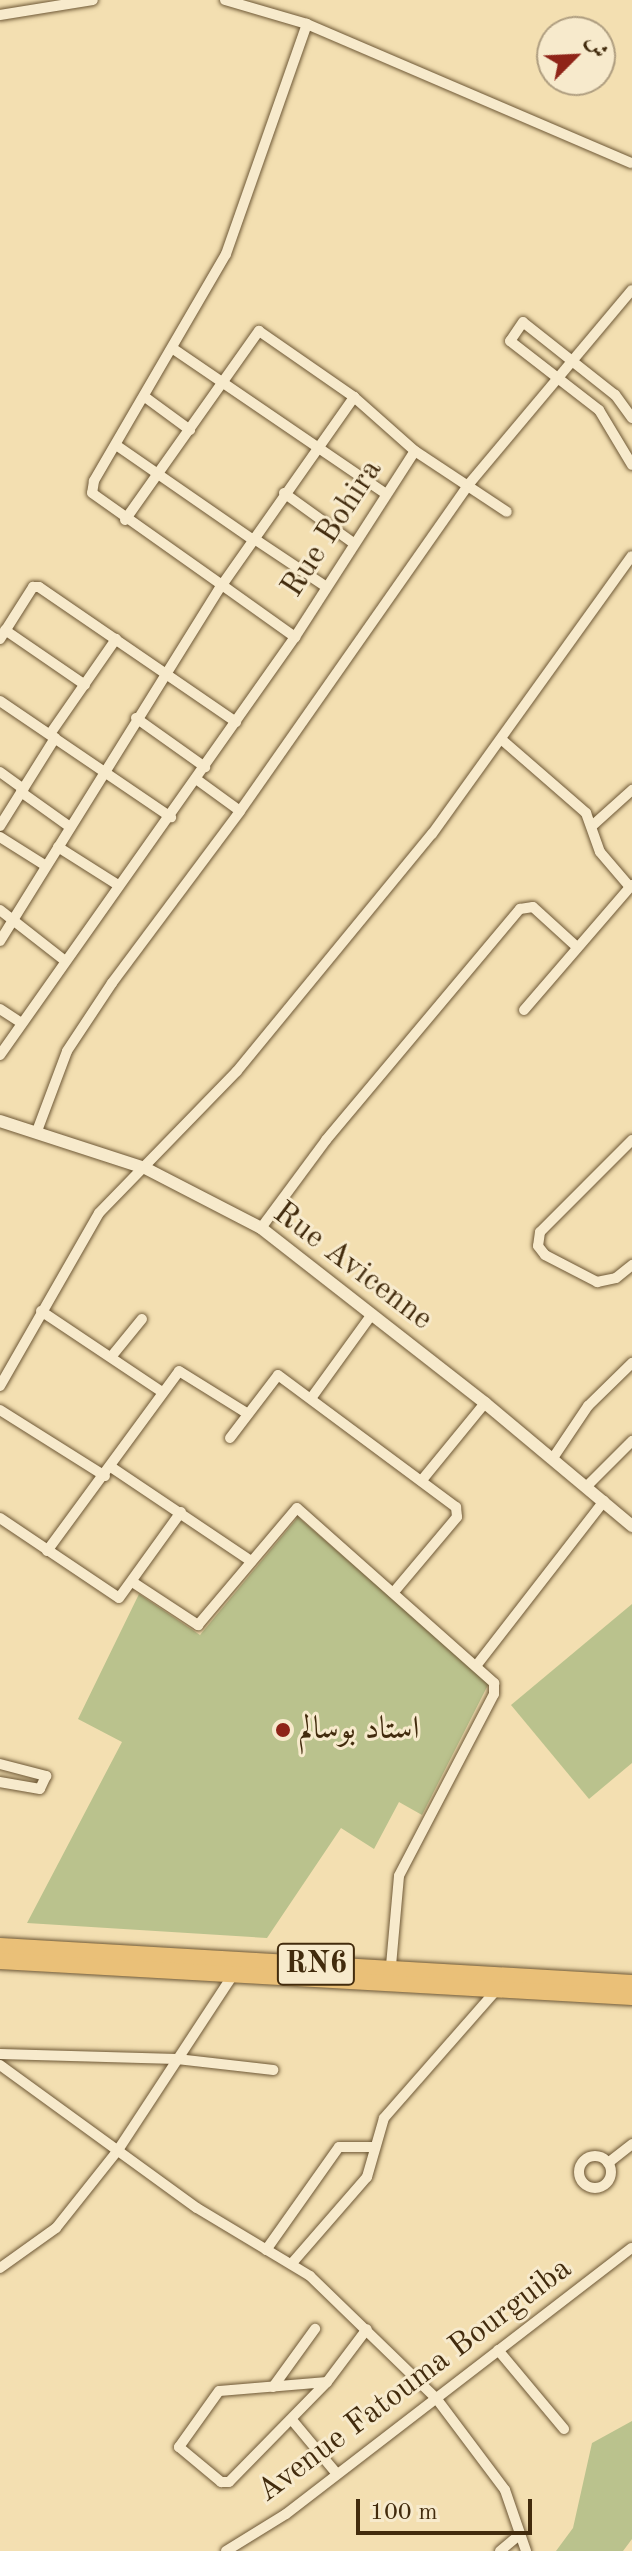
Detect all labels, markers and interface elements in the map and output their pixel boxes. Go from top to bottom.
north arrow [536,16,616,96]
text: ش [582,33,611,61]
street label: Rue Bohira [274,453,392,605]
street label: Rue Avicenne [265,1195,439,1339]
place label: استاد بوسالم [299,1711,419,1749]
marker: استاد بوسالم [274,1721,292,1739]
road number: RN6 [276,1938,356,1990]
street label: Avenue Fatouma Bourguiba [250,2250,580,2512]
scale bar [360,2483,536,2533]
text: 100 m [370,2501,438,2525]

